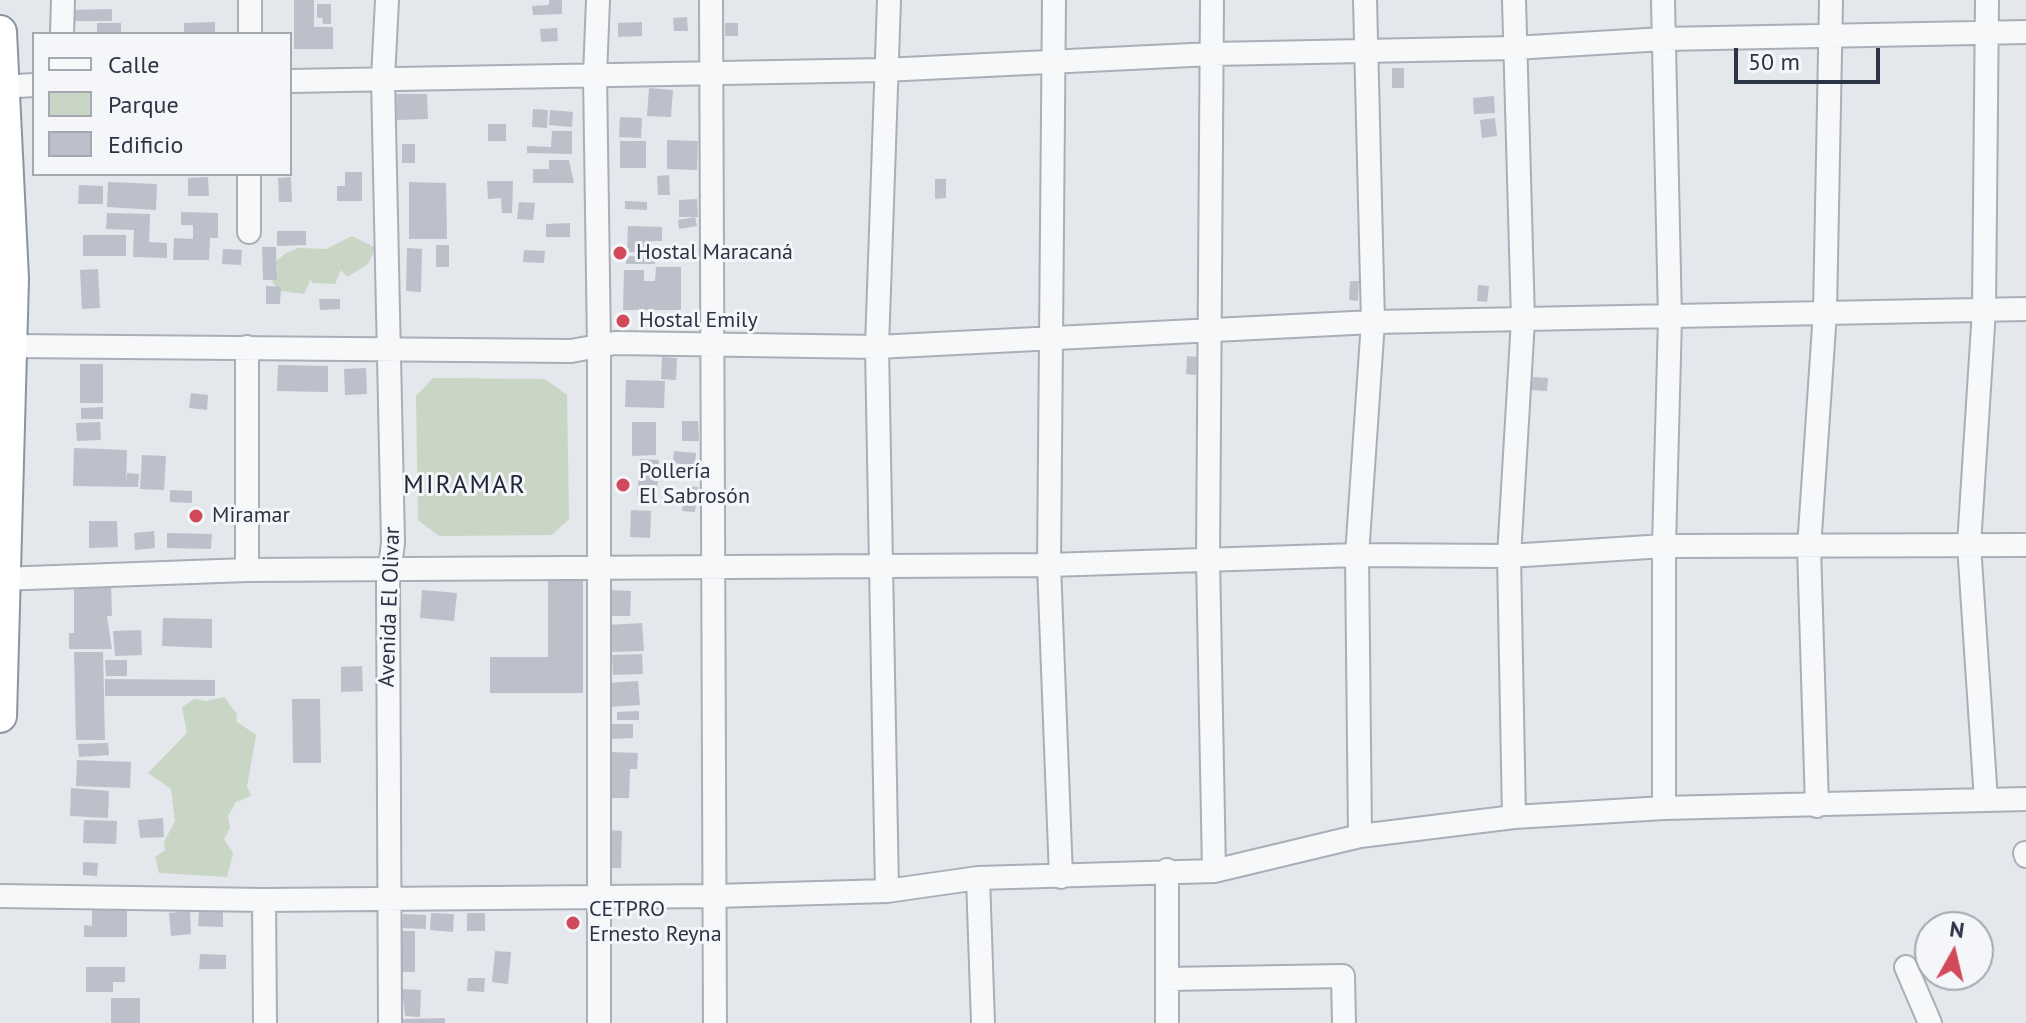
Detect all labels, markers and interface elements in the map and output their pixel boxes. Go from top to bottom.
legend [32,32,292,176]
scale bar [1738,32,1884,82]
text: 50 m [1748,46,1800,77]
text: Calle [108,49,159,80]
text: Parque [108,89,179,120]
text: Edificio [108,129,183,160]
place label: Hostal Maracaná [636,240,793,266]
marker: Hostal Maracaná [611,244,629,262]
place label: Hostal Emily [639,308,758,334]
marker: Hostal Emily [614,312,632,330]
place label: Pollería El Sabrosón [639,459,750,510]
district label: MIRAMAR [403,470,527,502]
marker: Pollería El Sabrosón [614,476,632,494]
place label: Miramar [212,503,290,529]
marker: Miramar [187,507,205,525]
street label: Avenida El Olivar [374,526,406,688]
place label: CETPRO Ernesto Reyna [589,897,722,948]
north arrow [1914,911,1994,991]
marker: CETPRO Ernesto Reyna [564,914,582,932]
text: N [1948,914,1966,944]

